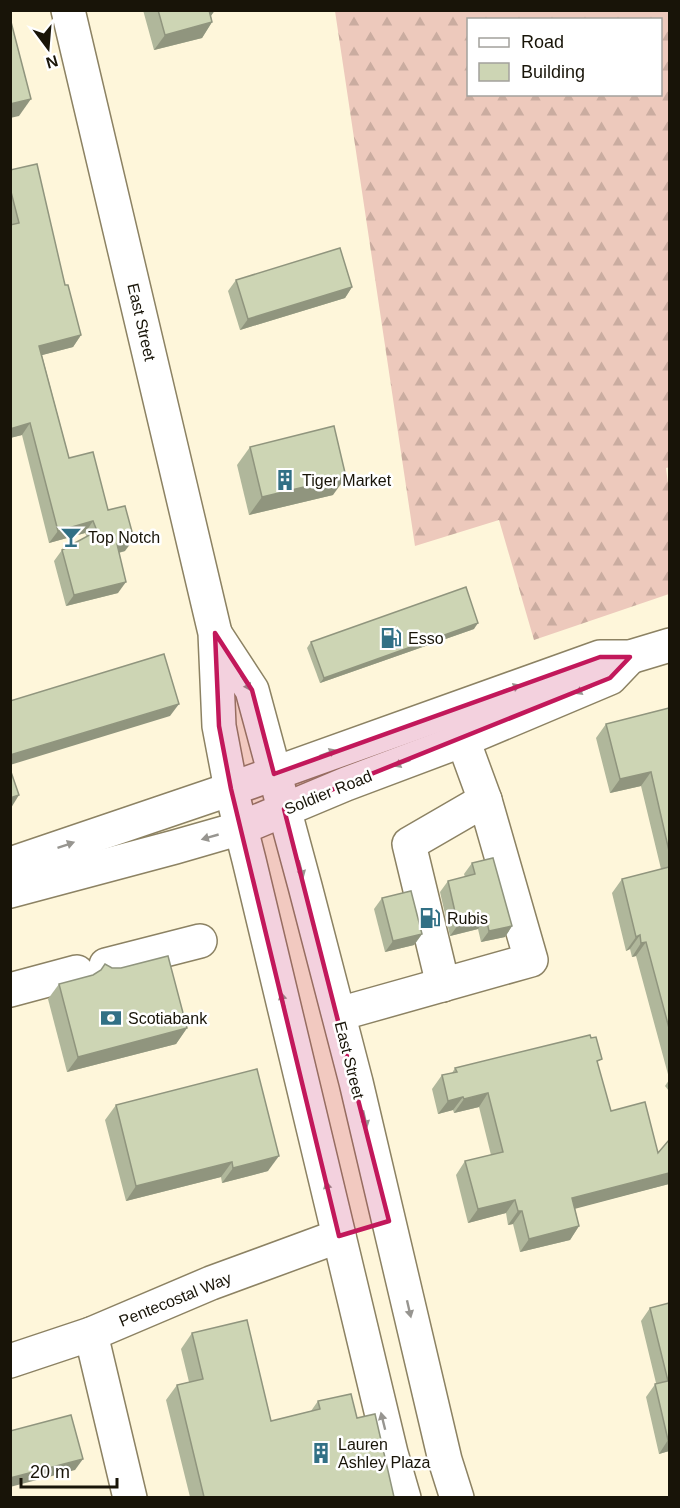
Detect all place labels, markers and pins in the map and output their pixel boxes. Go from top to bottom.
building icon: Tiger Market [273,468,297,492]
place label: Tiger Market [302,472,392,489]
bar icon: Top Notch [59,525,83,549]
place label: Top Notch [88,529,160,546]
fuel station icon: Esso [379,626,403,650]
place label: Esso [408,630,444,647]
fuel station icon: Rubis [418,906,442,930]
place label: Rubis [447,910,488,927]
bank icon: Scotiabank [99,1006,123,1030]
place label: Scotiabank [128,1010,208,1027]
place label: Lauren Ashley Plaza [338,1436,431,1471]
building icon: Lauren Ashley Plaza [309,1441,333,1465]

